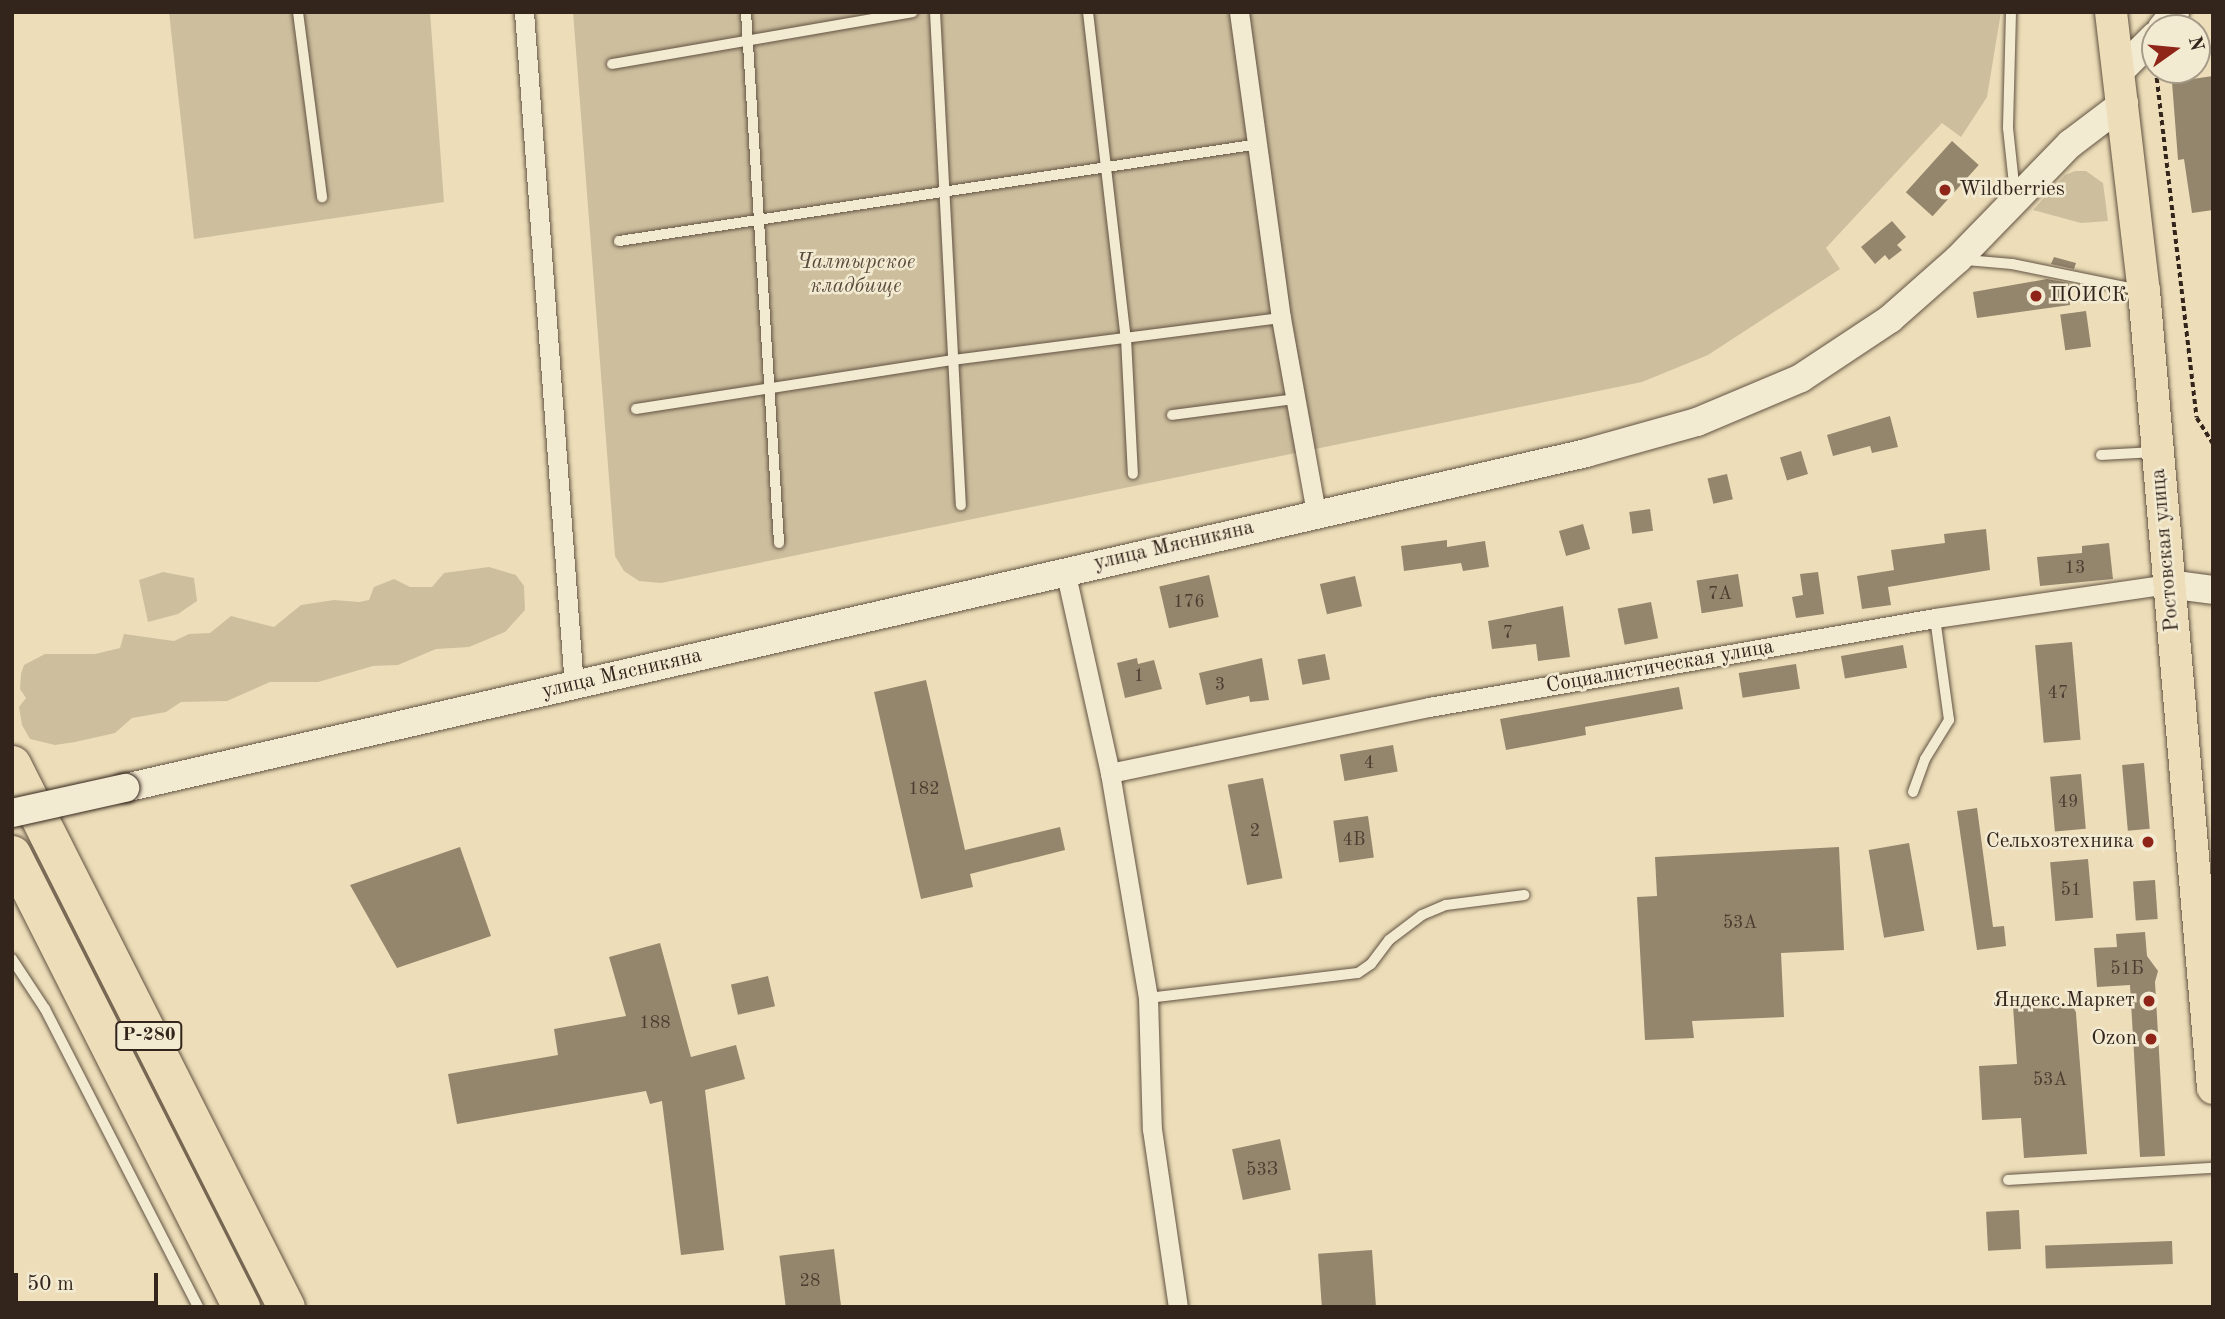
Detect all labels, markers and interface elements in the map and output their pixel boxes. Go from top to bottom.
north arrow [2141,14,2211,84]
text: N [2184,34,2206,53]
place label: Wildberries [1959,177,2065,203]
marker: Wildberries [1937,182,1953,198]
park label: Чалтырское кладбище [797,250,915,300]
place label: ПОИСК [2050,283,2127,309]
marker: ПОИСК [2028,288,2044,304]
street label: Ростовская улица [2146,467,2186,633]
street label: улица Мясникяна [1092,515,1256,577]
house number: 13 [2065,557,2085,579]
house number: 7А [1708,583,1732,605]
house number: 176 [1173,591,1205,613]
house number: 7 [1503,622,1513,644]
street label: Социалистическая улица [1544,635,1776,699]
street label: улица Мясникяна [540,643,704,705]
house number: 1 [1134,665,1144,687]
house number: 3 [1215,674,1225,696]
house number: 47 [2048,682,2068,704]
house number: 4 [1364,752,1374,774]
house number: 182 [908,778,940,800]
house number: 49 [2058,791,2078,813]
house number: 2 [1250,820,1260,842]
house number: 4В [1343,829,1365,851]
place label: Сельхозтехника [1986,829,2134,855]
marker: Сельхозтехника [2140,834,2156,850]
house number: 51 [2061,879,2081,901]
house number: 53А [1723,912,1757,934]
house number: 51Б [2110,958,2144,980]
place label: Яндекс.Маркет [1993,988,2135,1014]
marker: Яндекс.Маркет [2141,993,2157,1009]
house number: 188 [639,1012,671,1034]
road number: Р-280 [114,1020,184,1052]
place label: Ozon [2091,1026,2137,1052]
marker: Ozon [2143,1031,2159,1047]
house number: 53А [2033,1069,2067,1091]
house number: 53З [1246,1159,1278,1181]
scale bar [18,1260,161,1304]
house number: 28 [800,1270,820,1292]
text: 50 m [27,1274,74,1295]

